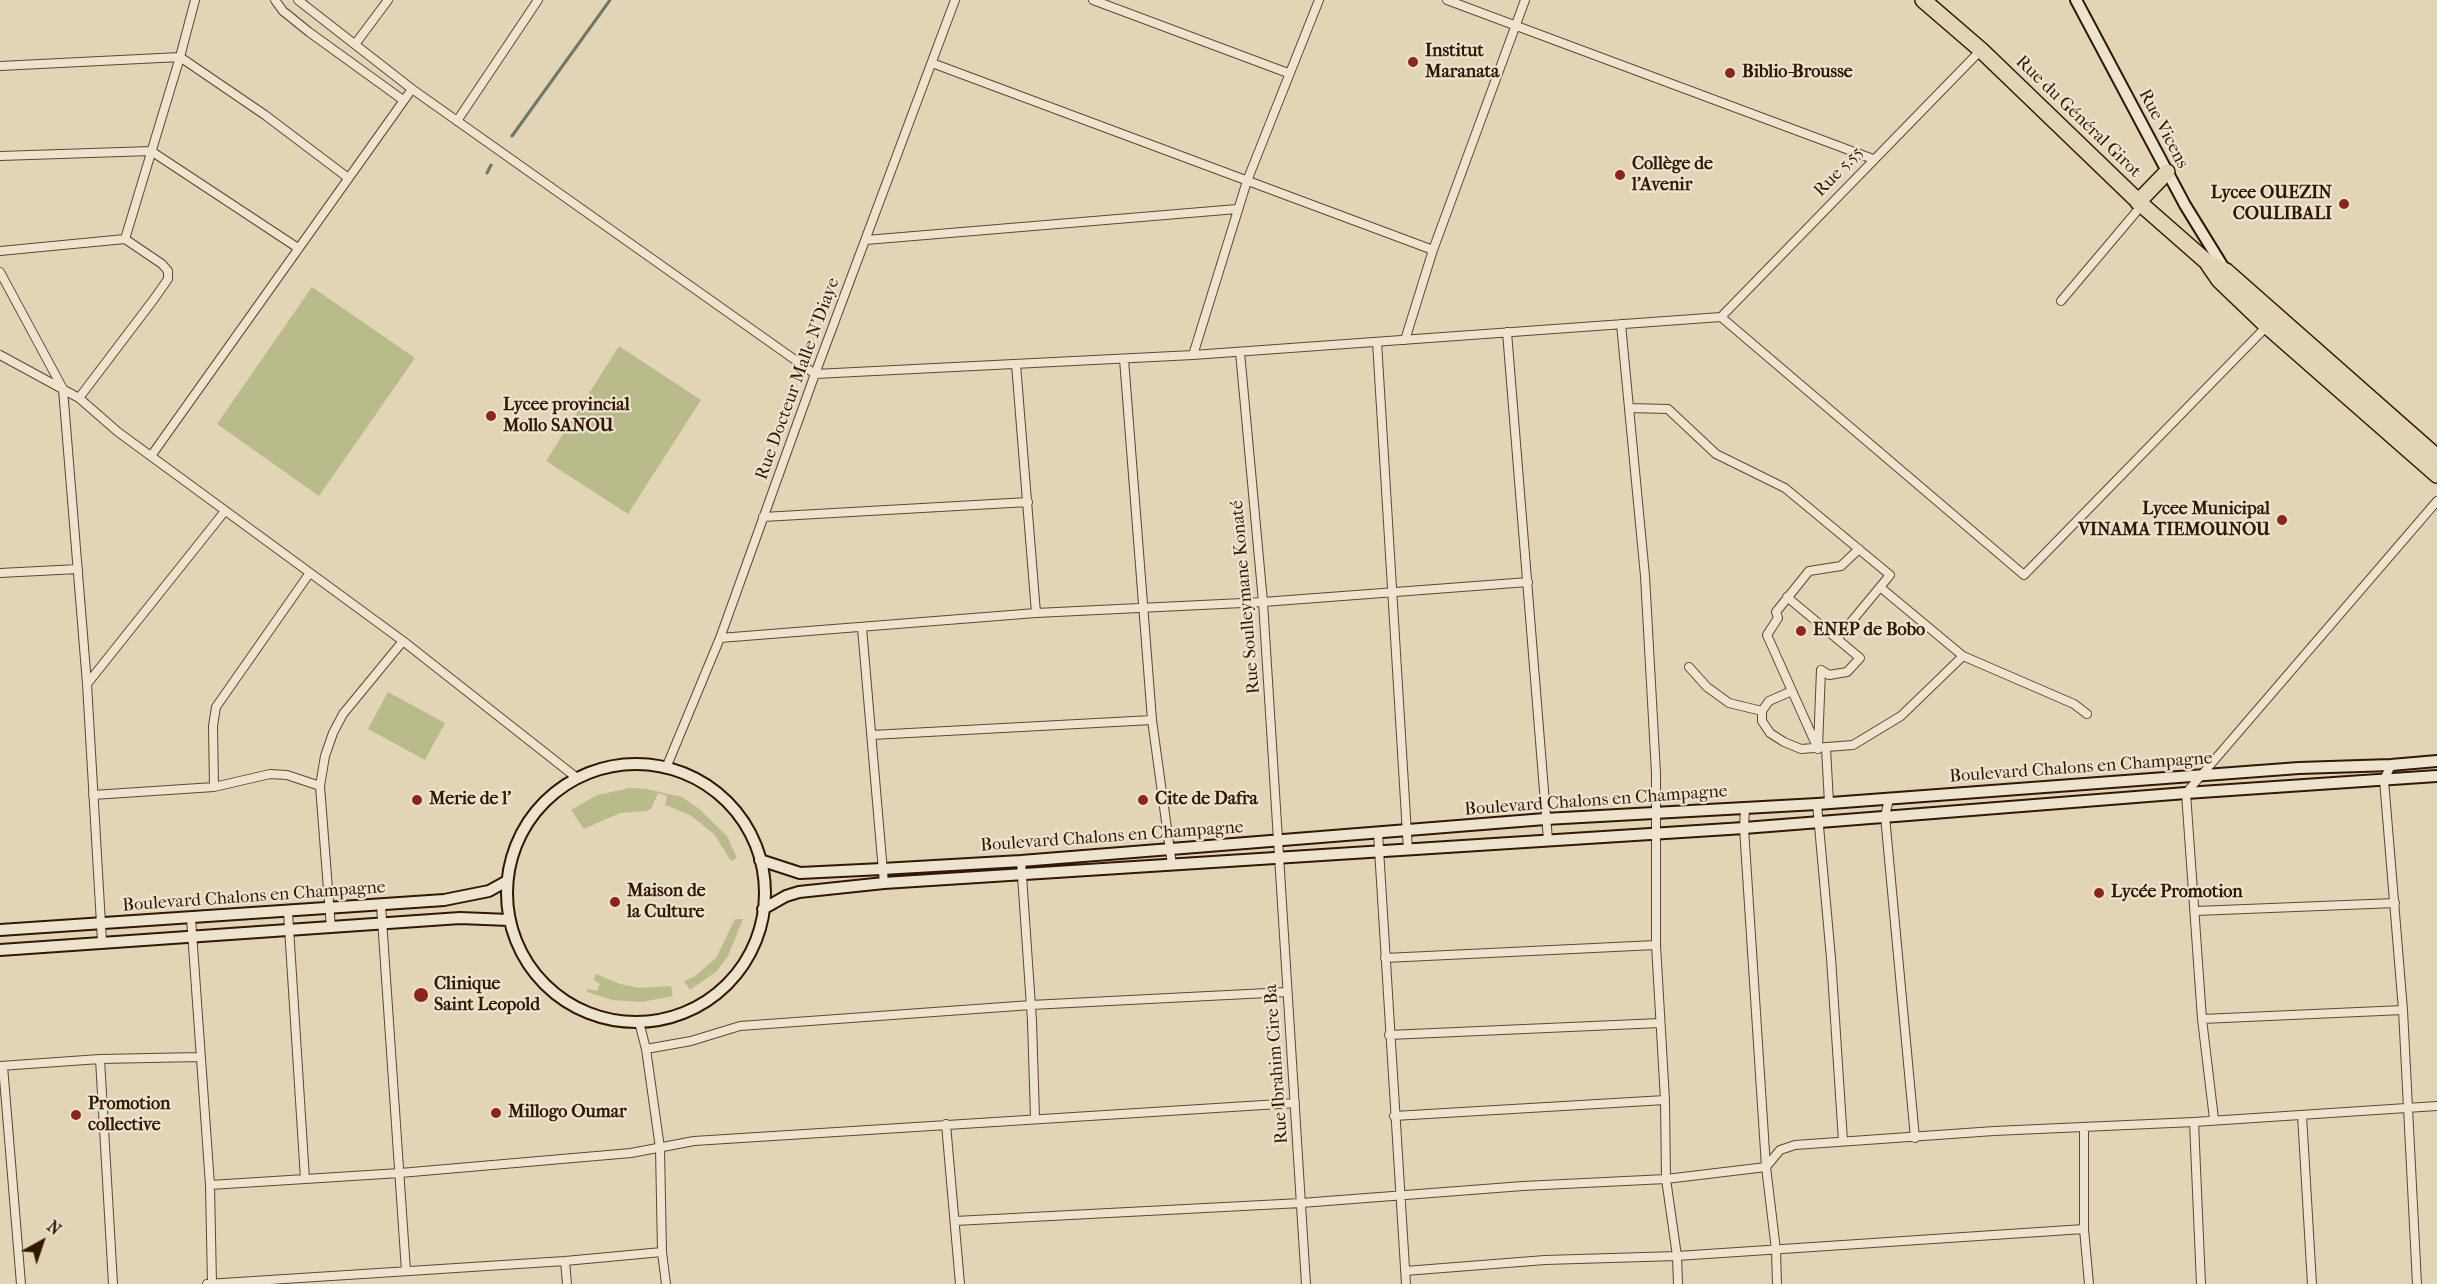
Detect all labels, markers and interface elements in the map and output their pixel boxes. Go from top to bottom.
place label: Institut Maranata [1425,41,1499,84]
street label: Rue du Général Girot [2011,51,2145,183]
marker: Institut Maranata [1406,55,1420,69]
place label: Biblio-Brousse [1742,62,1853,84]
marker: Biblio-Brousse [1723,66,1737,80]
street label: Rue Vicens [2133,86,2193,172]
street label: Rue 5.55 [1810,142,1868,202]
place label: Collège de l'Avenir [1632,154,1713,196]
marker: Collège de l'Avenir [1613,168,1627,182]
place label: Lycee OUEZIN COULIBALI [2211,183,2332,226]
marker: Lycee OUEZIN COULIBALI [2337,197,2351,211]
street label: Rue Docteur Malle N'Diaye [751,275,845,483]
place label: Lycee provincial Mollo SANOU [503,395,630,438]
marker: Lycee provincial Mollo SANOU [484,409,498,423]
street label: Rue Soulleymane Konaté [1227,499,1265,695]
place label: Lycee Municipal VINAMA TIEMOUNOU [2078,499,2270,542]
marker: Lycee Municipal VINAMA TIEMOUNOU [2275,513,2289,527]
place label: ENEP de Bobo [1813,620,1925,642]
marker: ENEP de Bobo [1794,624,1808,638]
street label: Boulevard Chalons en Champagne [1949,748,2213,788]
street label: Boulevard Chalons en Champagne [1464,781,1728,821]
place label: Merie de l' [429,789,511,811]
place label: Cite de Dafra [1155,789,1258,811]
marker: Merie de l' [410,793,424,807]
marker: Cite de Dafra [1136,793,1150,807]
street label: Boulevard Chalons en Champagne [980,817,1244,857]
street label: Boulevard Chalons en Champagne [122,877,386,917]
place label: Maison de la Culture [627,881,706,924]
place label: Lycée Promotion [2111,882,2243,904]
marker: Lycée Promotion [2092,886,2106,900]
marker: Maison de la Culture [608,895,622,909]
place label: Clinique Saint Leopold [434,974,540,1016]
street label: Rue Ibrahim Cire Ba [1261,984,1293,1144]
marker: Clinique Saint Leopold [412,986,430,1004]
place label: Promotion collective [88,1094,170,1136]
place label: Millogo Oumar [508,1102,627,1124]
marker: Millogo Oumar [489,1106,503,1120]
marker: Promotion collective [69,1108,83,1122]
north arrow [12,1212,72,1272]
text: N [43,1217,65,1239]

